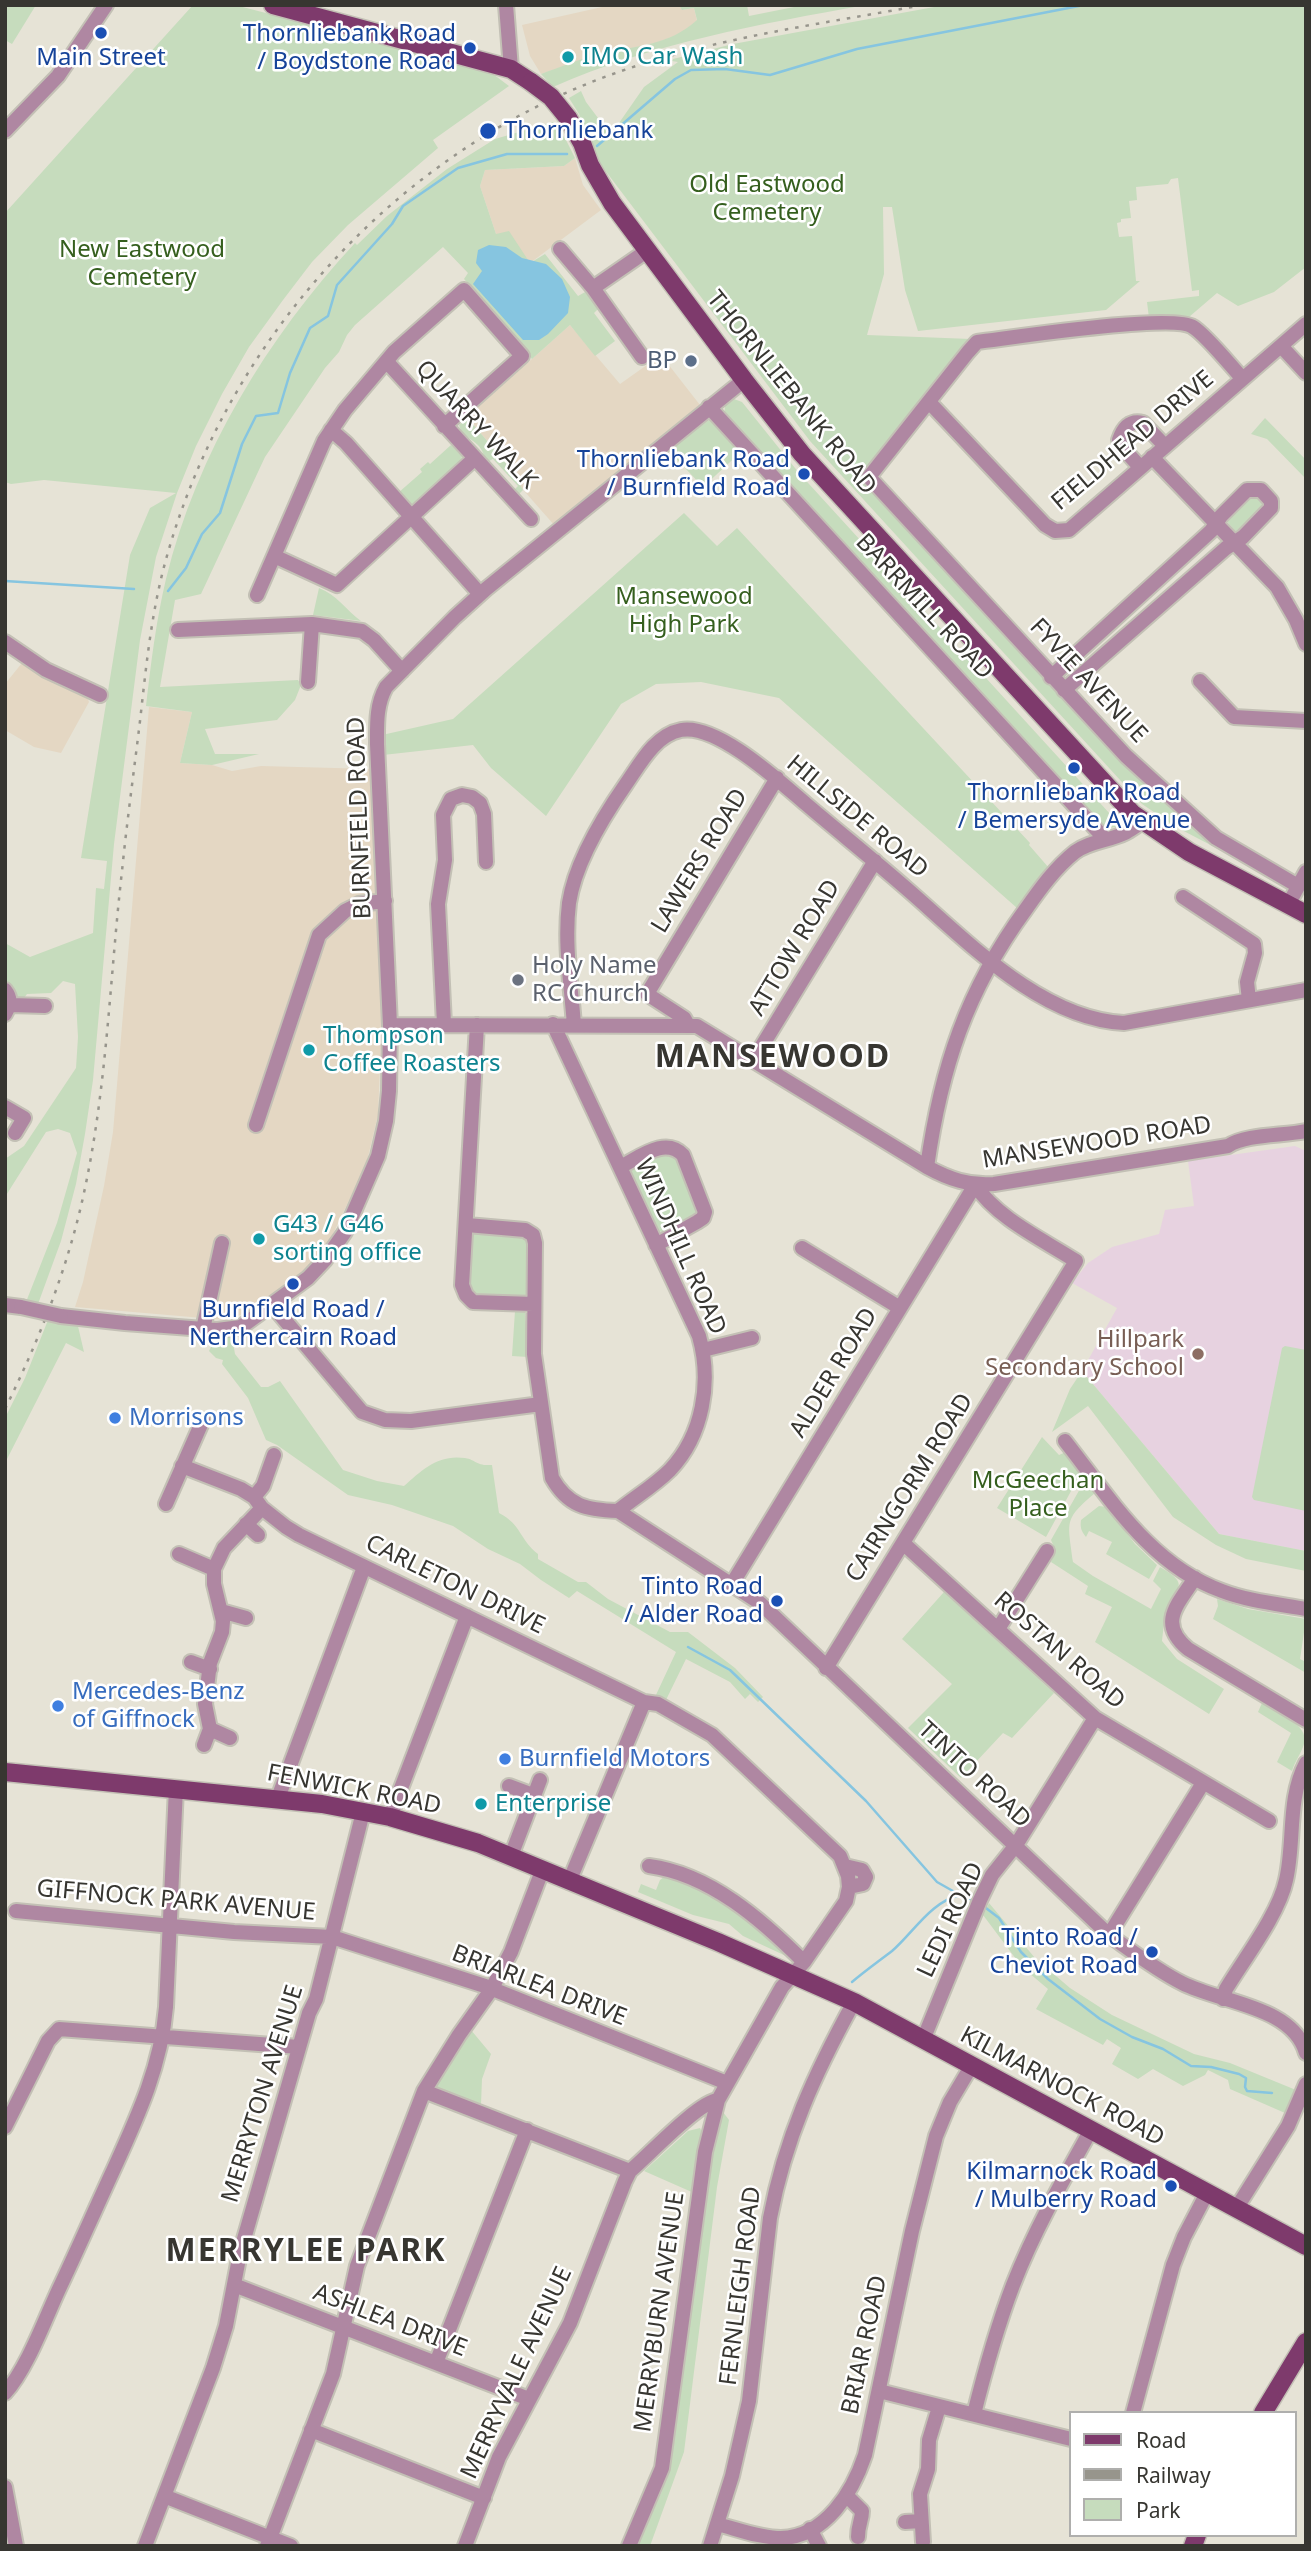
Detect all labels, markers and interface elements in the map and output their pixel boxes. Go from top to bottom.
place label: Thornliebank Road / Boydstone Road [243,20,456,76]
marker: Main Street [93,25,109,41]
marker: Thornliebank Road / Boydstone Road [462,40,478,56]
place label: IMO Car Wash [582,43,743,71]
place label: Main Street [36,44,166,72]
marker: IMO Car Wash [560,49,576,65]
place label: Thornliebank [504,117,653,145]
marker: Thornliebank [478,121,498,141]
park label: Old Eastwood Cemetery [689,171,845,227]
park label: New Eastwood Cemetery [59,236,225,292]
street label: THORNLIEBANK ROAD [700,285,882,501]
place label: BP [647,347,677,375]
marker: BP [683,353,699,369]
street label: QUARRY WALK [409,355,543,495]
street label: FIELDHEAD DRIVE [1046,365,1220,517]
place label: Thornliebank Road / Burnfield Road [577,446,790,502]
marker: Thornliebank Road / Burnfield Road [796,466,812,482]
street label: BARRMILL ROAD [849,528,999,686]
park label: Mansewood High Park [615,583,753,639]
street label: FYVIE AVENUE [1023,613,1153,749]
street label: BURNFIELD ROAD [342,716,378,920]
street label: HILLSIDE ROAD [781,750,933,884]
marker: Thornliebank Road / Bemersyde Avenue [1066,760,1082,776]
place label: Thornliebank Road / Bemersyde Avenue [958,779,1190,835]
street label: LAWERS ROAD [646,784,754,938]
street label: ATTOW ROAD [743,875,847,1021]
place label: Holy Name RC Church [532,952,657,1008]
marker: Holy Name RC Church [510,972,526,988]
place label: Thompson Coffee Roasters [323,1022,501,1078]
district label: MANSEWOOD [656,1039,890,1077]
marker: Thompson Coffee Roasters [301,1042,317,1058]
street label: MANSEWOOD ROAD [981,1111,1213,1175]
street label: WINDHILL ROAD [628,1155,732,1339]
place label: G43 / G46 sorting office [273,1211,422,1267]
marker: G43 / G46 sorting office [251,1231,267,1247]
marker: Burnfield Road / Nerthercairn Road [285,1276,301,1292]
place label: Burnfield Road / Nerthercairn Road [189,1296,397,1352]
street label: ALDER ROAD [784,1303,884,1443]
place label: Hillpark Secondary School [985,1326,1184,1382]
marker: Hillpark Secondary School [1190,1346,1206,1362]
street label: CAIRNGORM ROAD [840,1388,980,1588]
place label: Morrisons [129,1404,244,1432]
marker: Morrisons [107,1410,123,1426]
park label: McGeechan Place [972,1467,1104,1523]
street label: CARLETON DRIVE [361,1529,549,1641]
place label: Tinto Road / Alder Road [624,1573,763,1629]
street label: ROSTAN ROAD [988,1586,1130,1716]
marker: Tinto Road / Alder Road [769,1593,785,1609]
place label: Mercedes-Benz of Giffnock [72,1678,245,1734]
marker: Mercedes-Benz of Giffnock [50,1698,66,1714]
street label: TINTO ROAD [912,1715,1036,1835]
place label: Burnfield Motors [519,1745,710,1773]
marker: Burnfield Motors [497,1751,513,1767]
street label: FENWICK ROAD [264,1759,444,1821]
place label: Enterprise [495,1790,611,1818]
marker: Enterprise [473,1796,489,1812]
street label: LEDI ROAD [912,1858,990,1982]
street label: GIFFNOCK PARK AVENUE [35,1874,317,1928]
place label: Tinto Road / Cheviot Road [989,1924,1138,1980]
street label: BRIARLEA DRIVE [448,1939,630,2033]
marker: Tinto Road / Cheviot Road [1144,1944,1160,1960]
street label: MERRYTON AVENUE [216,1982,310,2206]
street label: KILMARNOCK ROAD [955,2021,1169,2153]
place label: Kilmarnock Road / Mulberry Road [966,2158,1157,2214]
marker: Kilmarnock Road / Mulberry Road [1163,2178,1179,2194]
street label: FERNLEIGH ROAD [714,2185,768,2387]
street label: MERRYBURN AVENUE [629,2190,691,2434]
district label: MERRYLEE PARK [167,2233,445,2271]
street label: MERRYVALE AVENUE [455,2262,579,2484]
street label: BRIAR ROAD [836,2273,894,2417]
street label: ASHLEA DRIVE [309,2279,471,2363]
legend [1070,2411,1297,2537]
text: Road [1136,2426,1186,2454]
text: Railway [1136,2461,1211,2489]
text: Park [1136,2496,1180,2524]

